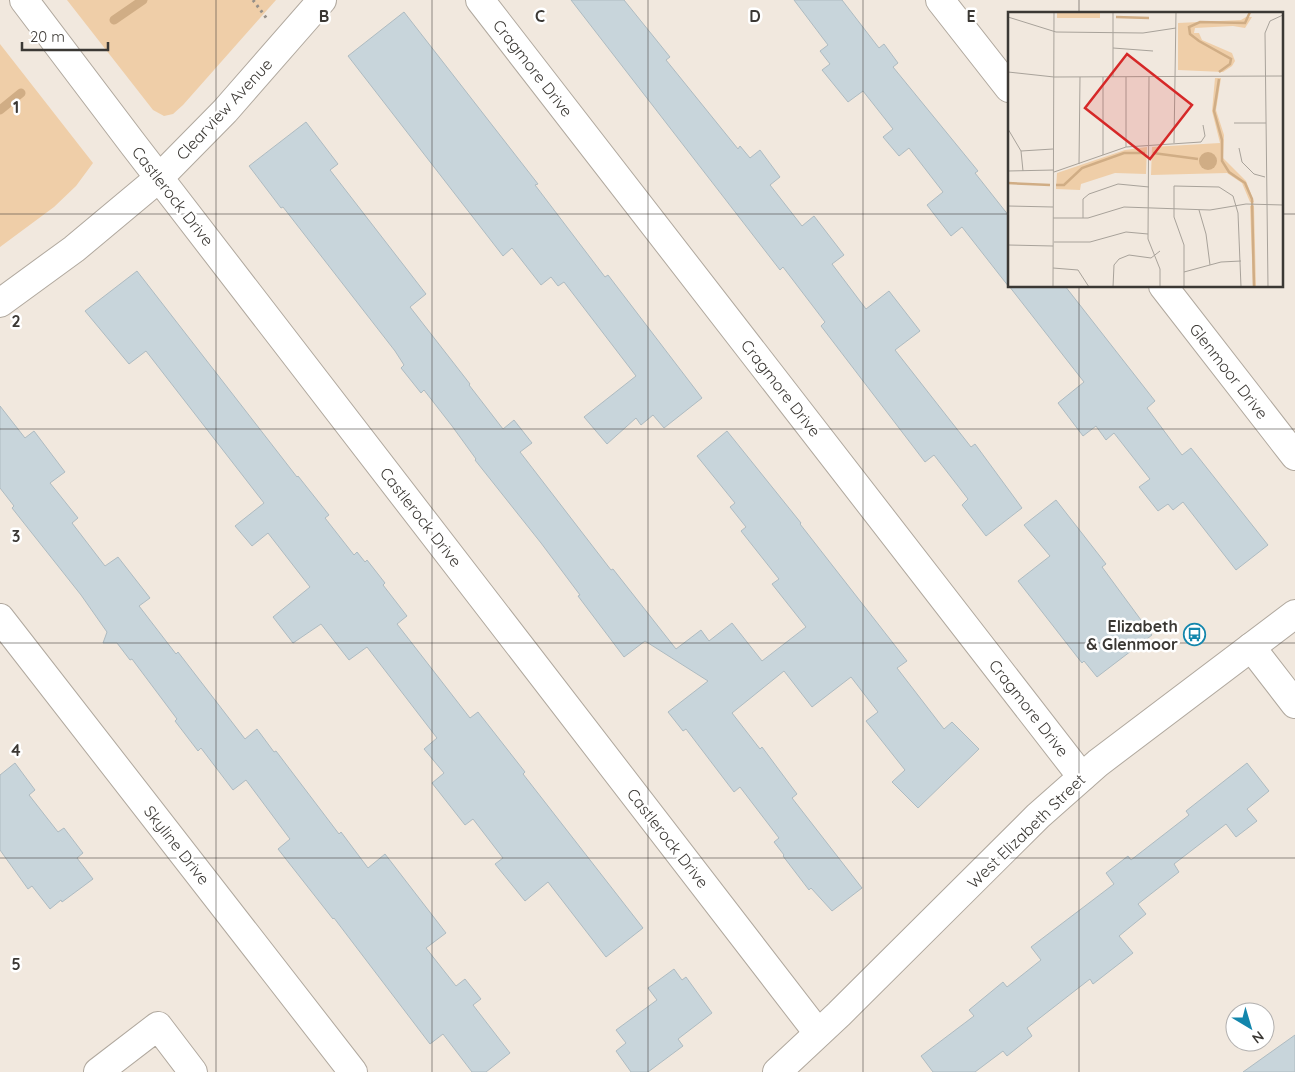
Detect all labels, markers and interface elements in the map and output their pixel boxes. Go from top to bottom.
text: B [319,6,329,26]
text: D [749,6,761,26]
text: E [966,6,976,26]
inset map [1008,12,1282,288]
street label: Cragmore Drive [489,16,577,120]
scale bar [22,20,109,52]
text: 20 m [30,27,65,46]
street label: Clearview Avenue [172,54,276,164]
text: 1 [13,97,19,117]
street label: Castlerock Drive [128,142,218,250]
text: 2 [11,311,21,331]
street label: Glenmoor Drive [1185,319,1273,423]
street label: Cragmore Drive [737,335,825,441]
street label: Castlerock Drive [376,463,466,571]
text: 3 [12,526,20,546]
place label: Elizabeth & Glenmoor [1086,616,1178,654]
bus stop icon: Elizabeth & Glenmoor [1182,623,1206,647]
street label: Cragmore Drive [985,655,1073,761]
text: 4 [11,740,21,760]
street label: West Elizabeth Street [963,769,1089,893]
street label: Castlerock Drive [623,784,713,892]
street label: Skyline Drive [140,801,214,889]
text: 5 [11,954,21,974]
north arrow [1225,1002,1275,1052]
text: N [1248,1027,1268,1048]

